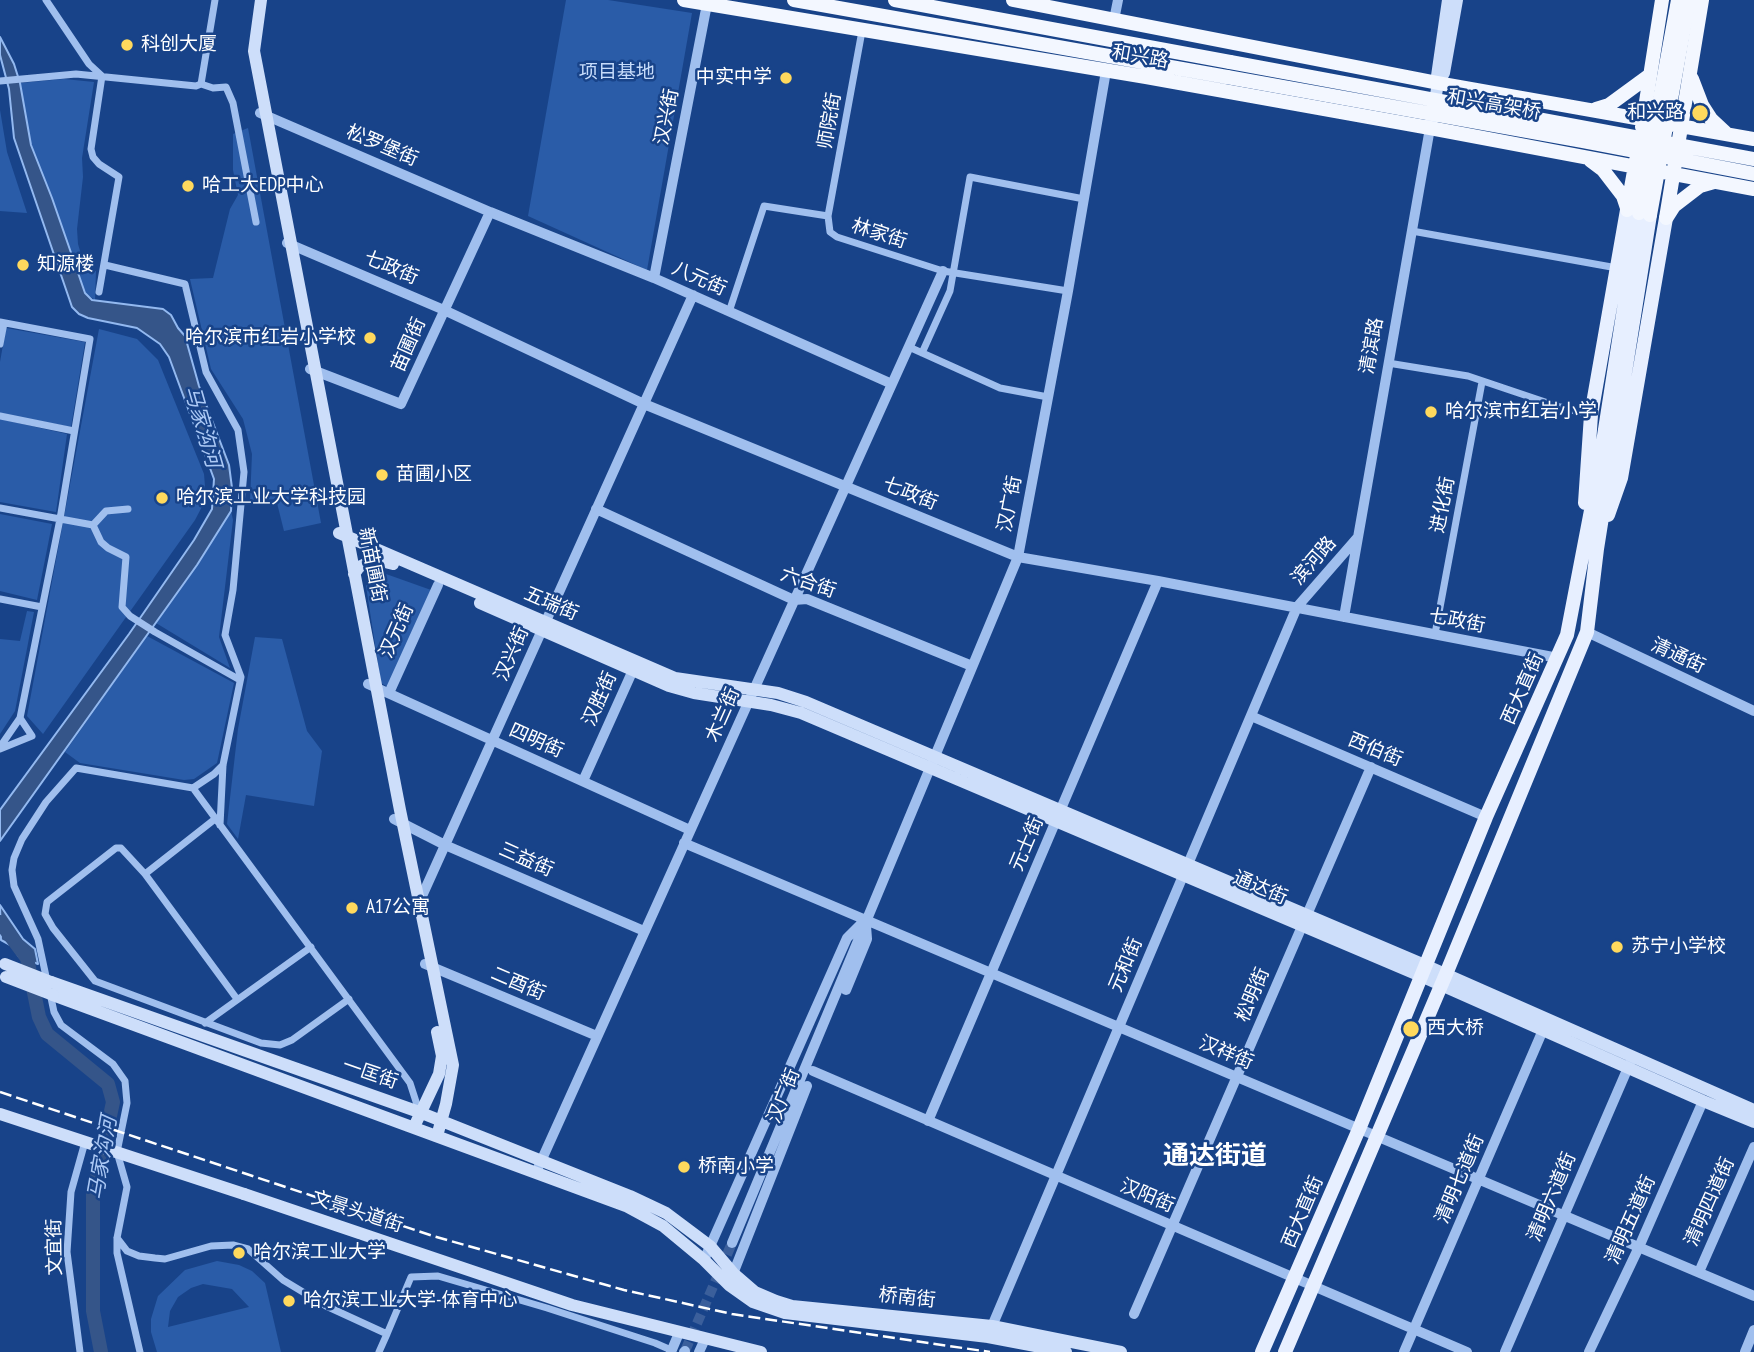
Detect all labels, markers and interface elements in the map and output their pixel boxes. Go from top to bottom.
place label: 科创大厦 [141,34,217,56]
marker: 科创大厦 [119,37,135,53]
street label: 和兴路 [1110,41,1170,73]
park label: 项目基地 [579,62,655,84]
place label: 中实中学 [696,67,772,89]
marker: 中实中学 [778,70,794,86]
street label: 和兴高架桥 [1445,86,1543,124]
street label: 汉兴街 [650,87,684,147]
street label: 师院街 [814,91,846,151]
place label: 和兴路 [1627,102,1684,124]
marker: 和兴路 [1690,103,1710,123]
street label: 松罗堡街 [343,121,421,171]
place label: 哈工大EDP中心 [202,175,324,197]
marker: 哈工大EDP中心 [180,178,196,194]
street label: 林家街 [848,214,910,254]
street label: 七政街 [360,246,422,290]
place label: 知源楼 [37,254,94,276]
marker: 知源楼 [15,257,31,273]
street label: 八元街 [668,257,730,301]
street label: 苗圃街 [387,314,431,376]
street label: 清滨路 [1356,316,1388,376]
place label: 哈尔滨市红岩小学校 [185,327,356,349]
marker: 哈尔滨市红岩小学校 [362,330,378,346]
water label: 马家沟河 [178,383,226,471]
place label: 哈尔滨市红岩小学 [1445,401,1597,423]
marker: 哈尔滨市红岩小学 [1423,404,1439,420]
place label: 苗圃小区 [396,464,472,486]
marker: 苗圃小区 [374,467,390,483]
street label: 七政街 [879,473,941,515]
street label: 汉广街 [993,474,1027,534]
street label: 进化街 [1426,475,1460,535]
place label: 哈尔滨工业大学科技园 [176,487,366,509]
marker: 哈尔滨工业大学科技园 [154,490,170,506]
street label: 新苗圃街 [354,526,390,604]
street label: 滨河路 [1287,532,1341,590]
street label: 六合街 [777,563,839,603]
street label: 五瑞街 [520,582,582,626]
street label: 汉元街 [375,600,419,662]
street label: 七政街 [1427,604,1487,638]
street label: 汉兴街 [490,623,534,685]
street label: 清通街 [1647,634,1709,678]
street label: 西大直街 [1497,650,1549,728]
street label: 汉胜街 [578,668,622,730]
street label: 木兰街 [701,684,745,746]
street label: 四明街 [505,719,567,763]
street label: 西伯街 [1344,728,1406,772]
street label: 元士街 [1005,813,1049,875]
street label: 三益街 [495,838,557,882]
street label: 通达街 [1229,866,1291,910]
place label: A17公寓 [366,897,430,919]
marker: A17公寓 [344,900,360,916]
street label: 元和街 [1104,934,1148,996]
place label: 苏宁小学校 [1631,936,1726,958]
marker: 苏宁小学校 [1609,939,1625,955]
street label: 二酉街 [487,962,549,1006]
street label: 松明街 [1231,964,1275,1026]
place label: 西大桥 [1427,1018,1484,1040]
marker: 西大桥 [1401,1019,1421,1039]
street label: 汉祥街 [1195,1031,1257,1075]
street label: 一匡街 [339,1054,401,1094]
street label: 汉广街 [763,1065,805,1127]
water label: 马家沟河 [83,1114,123,1202]
street label: 清明七道街 [1431,1131,1489,1227]
district label: 通达街道 [1163,1141,1267,1173]
street label: 清明六道街 [1523,1149,1581,1245]
street label: 清明四道街 [1680,1154,1740,1250]
place label: 桥南小学 [698,1156,774,1178]
marker: 桥南小学 [676,1159,692,1175]
street label: 清明五道街 [1601,1172,1661,1268]
street label: 西大直街 [1278,1173,1328,1251]
street label: 汉阳街 [1116,1174,1178,1218]
street label: 文景头道街 [308,1186,406,1238]
street label: 文宜街 [43,1218,67,1276]
place label: 哈尔滨工业大学 [253,1242,386,1264]
marker: 哈尔滨工业大学 [231,1245,247,1261]
street label: 桥南街 [877,1284,937,1312]
place label: 哈尔滨工业大学-体育中心 [303,1290,518,1312]
marker: 哈尔滨工业大学-体育中心 [281,1293,297,1309]

